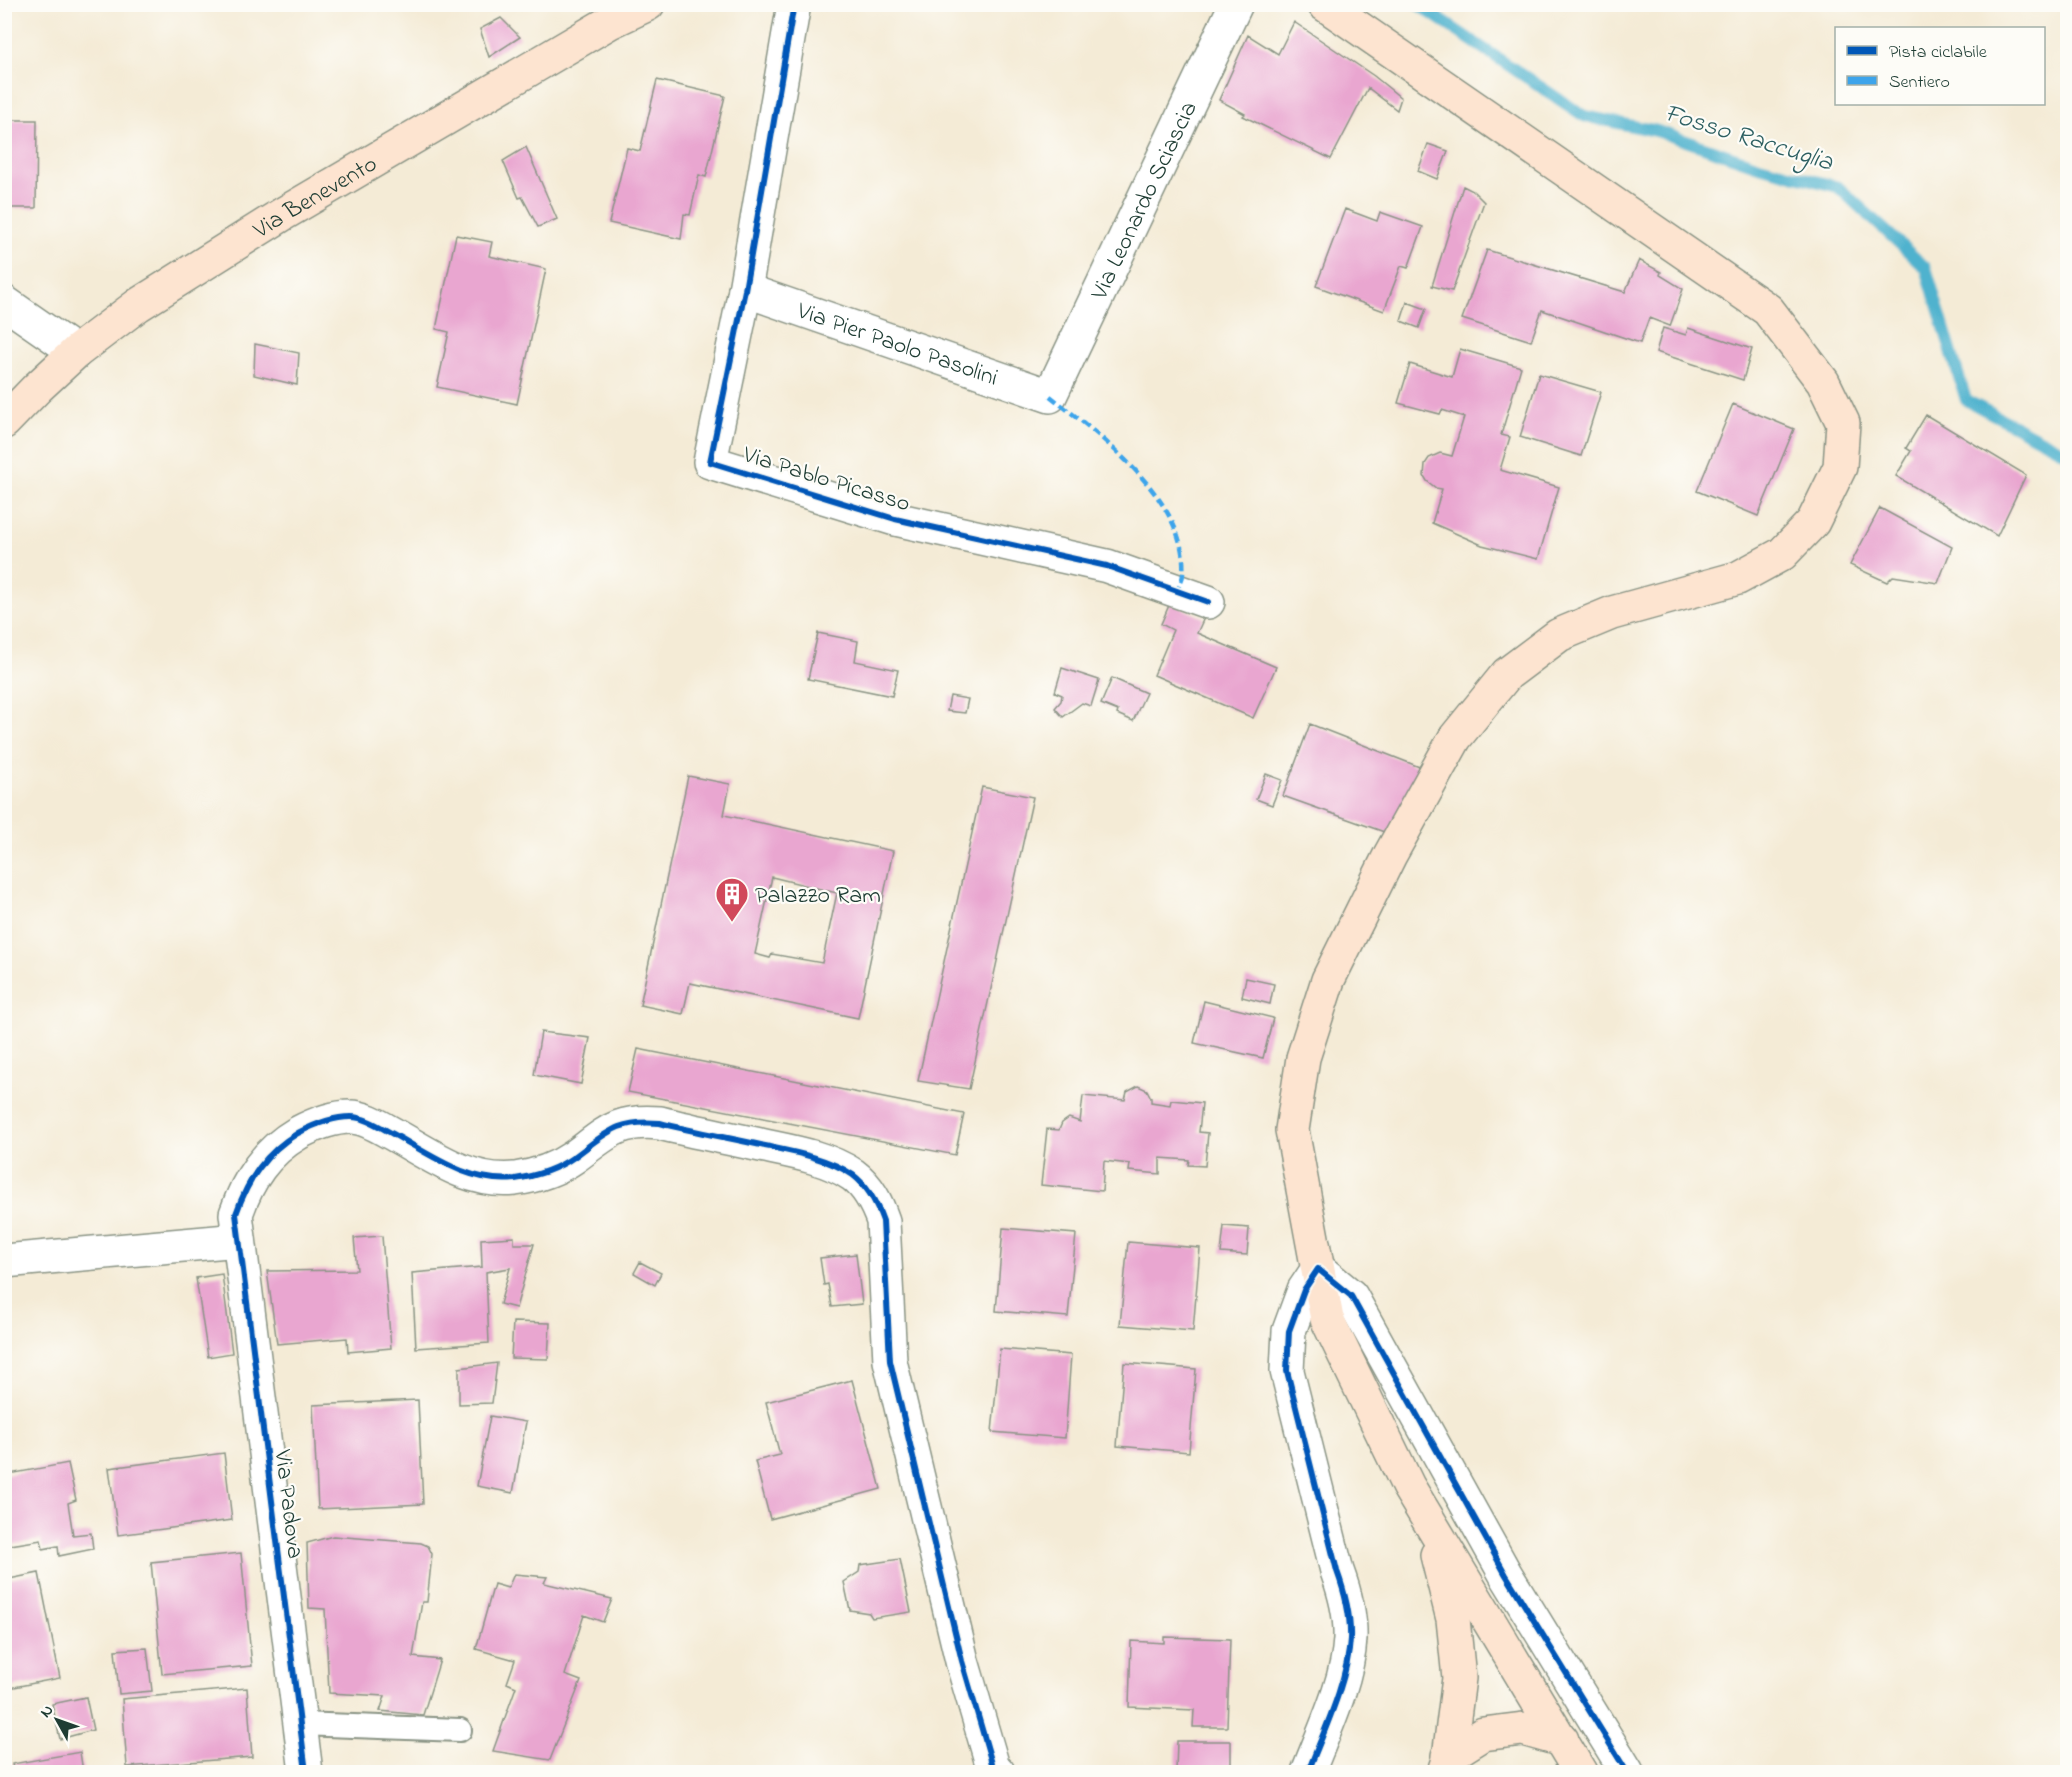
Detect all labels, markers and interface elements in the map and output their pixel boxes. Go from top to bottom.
legend [1835,27,2045,105]
text: Pista ciclabile [1889,40,1988,66]
text: Sentiero [1889,70,1950,96]
water label: Fosso Raccuglia [1659,95,1838,183]
street label: Via Leonardo Sciascia [1083,96,1207,307]
street label: Via Benevento [246,148,384,249]
street label: Via Pier Paolo Pasolini [791,294,1002,397]
street label: Via Pablo Picasso [737,438,914,522]
building icon: Palazzo Ram [714,876,750,923]
place label: Palazzo Ram [755,879,881,914]
street label: Via Padova [263,1447,312,1561]
north arrow [27,1690,87,1750]
text: N [34,1700,60,1723]

